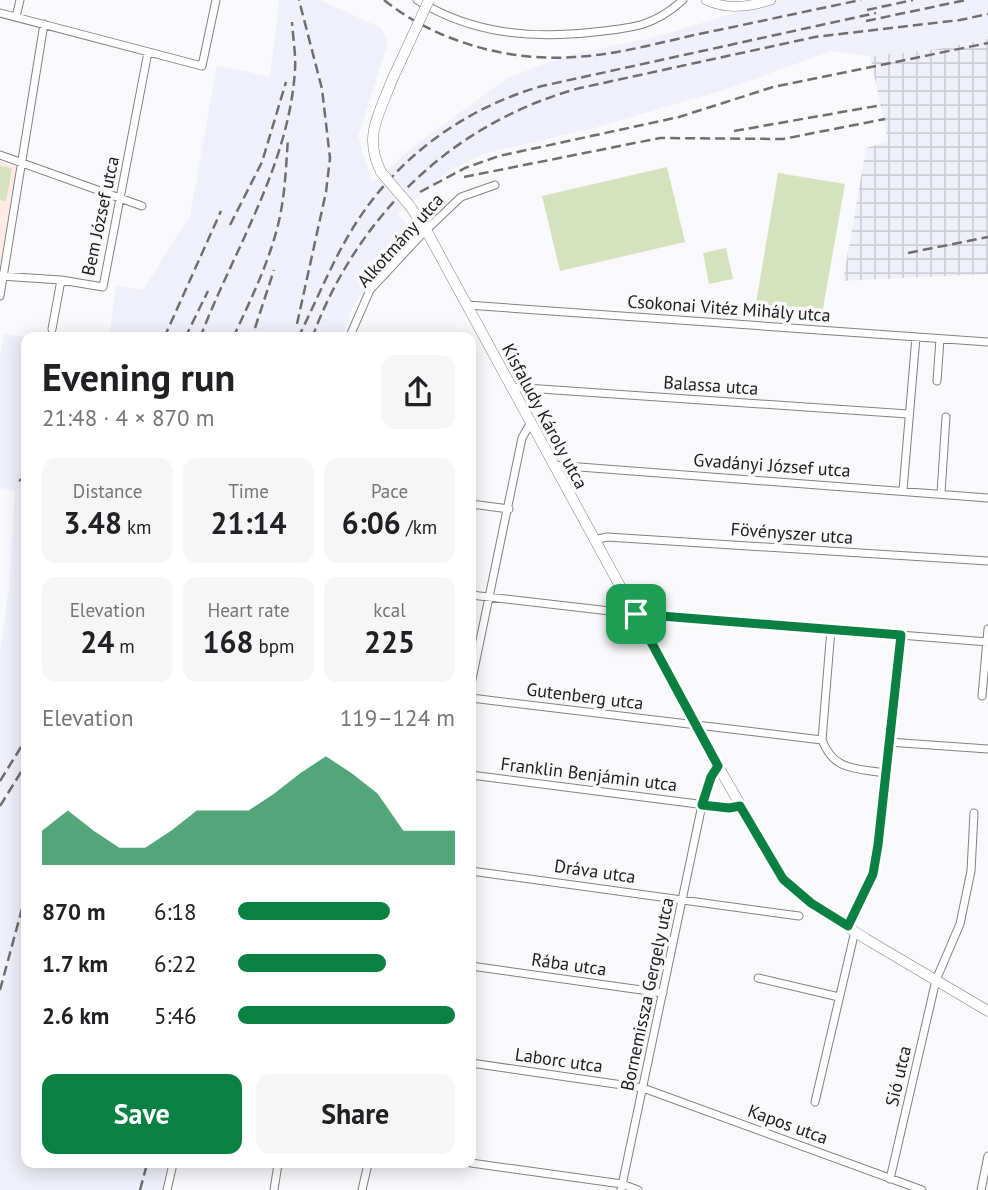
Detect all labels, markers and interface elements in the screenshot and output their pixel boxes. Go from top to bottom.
street label: Bem József utca [76,154,124,278]
street label: Alkotmány utca [352,188,448,292]
street label: Csokonai Vitéz Mihály utca [627,289,831,327]
street label: Kisfaludy Károly utca [497,339,593,493]
text: Evening run [42,352,235,401]
button: share [381,355,455,429]
street label: Balassa utca [663,370,759,400]
text: 21:48 · 4 × 870 m [42,403,214,432]
street label: Gvadányi József utca [693,448,851,482]
text: Distance [73,479,142,503]
text: Time [228,479,269,503]
text: Pace [371,479,408,503]
text: 3.48 [63,503,122,542]
text: 21:14 [210,503,287,542]
text: 6:06 [342,503,401,542]
text: km [122,515,152,539]
text: /km [401,515,437,539]
street label: Fövényszer utca [730,517,854,549]
pin [606,584,666,644]
icon: arrive [617,595,655,633]
text: Elevation [70,598,145,622]
text: Heart rate [207,598,290,622]
text: kcal [373,598,406,622]
text: 24 [80,622,114,661]
text: 168 [202,622,253,661]
text: 225 [364,622,415,661]
text: m [114,634,135,658]
text: bpm [253,634,295,658]
street label: Gutenberg utca [525,677,645,715]
text: Elevation [42,703,134,732]
text: 119–124 m [340,703,455,732]
street label: Franklin Benjámin utca [499,752,679,796]
street label: Dráva utca [553,854,637,888]
street label: Bornemissza Gergely utca [615,895,679,1093]
text: 870 m [42,897,105,926]
text: 6:18 [154,897,197,926]
street label: Rába utca [530,947,608,981]
text: 1.7 km [42,949,108,978]
text: 6:22 [154,949,197,978]
text: 2.6 km [42,1001,109,1030]
text: 5:46 [154,1001,197,1030]
street label: Laborc utca [514,1042,604,1078]
street label: Sió utca [880,1043,916,1109]
button: Save [42,1074,242,1154]
button: Share [256,1074,455,1154]
street label: Kapos utca [745,1099,831,1149]

